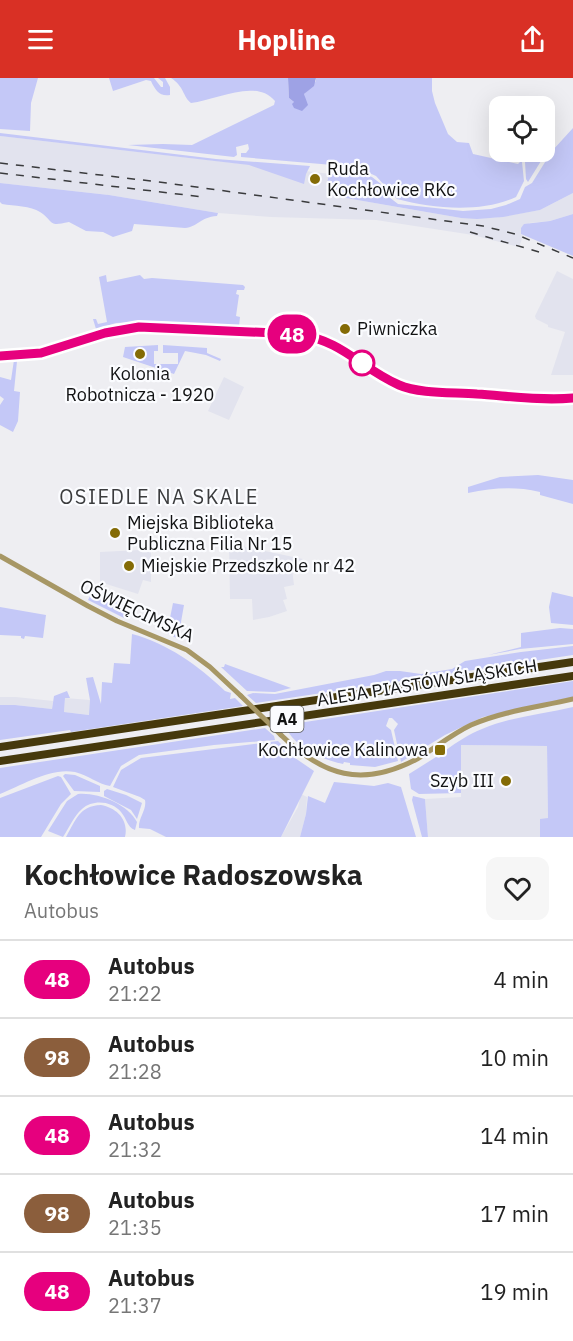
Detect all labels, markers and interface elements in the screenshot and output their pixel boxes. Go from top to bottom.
text: Hopline [237,22,336,57]
icon: menu [24,23,57,56]
icon: share [516,23,549,56]
map controls [489,96,555,162]
button: locate [489,96,555,162]
place label: Ruda Kochłowice RKc [327,157,455,201]
marker: Ruda Kochłowice RKc [308,172,322,186]
line badge: 48 [265,314,319,354]
place label: Piwniczka [357,317,438,340]
text: 48 [279,320,305,348]
marker: Piwniczka [338,322,352,336]
marker: Kolonia Robotnicza - 1920 [133,347,147,361]
unlabelled marker [349,350,375,376]
place label: Kolonia Robotnicza - 1920 [66,362,214,406]
district label: OSIEDLE NA SKALE [59,483,259,510]
place label: Miejska Biblioteka Publiczna Filia Nr 15 [127,511,292,555]
marker: Miejska Biblioteka Publiczna Filia Nr 15 [108,526,122,540]
place label: Miejskie Przedszkole nr 42 [141,554,355,577]
marker: Miejskie Przedszkole nr 42 [122,559,136,573]
street label: OŚWIĘCIMSKA [76,574,198,647]
street label: ALEJA PIASTÓW ŚLĄSKICH [315,654,539,711]
road number: A4 [270,706,304,732]
place label: Kochłowice Kalinowa [258,738,428,761]
marker: Kochłowice Kalinowa [433,743,447,757]
place label: Szyb III [430,769,494,792]
marker: Szyb III [499,774,513,788]
text: Kochłowice Radoszowska [24,856,363,893]
button: heart [486,857,549,920]
text: Autobus [24,897,99,924]
text: Autobus [108,951,195,980]
text: 48 [44,965,70,993]
text: 4 min [493,965,549,994]
text: 21:22 [108,980,162,1007]
text: Autobus [108,1029,195,1058]
text: 98 [44,1043,70,1071]
text: 10 min [480,1043,549,1072]
text: 21:28 [108,1058,162,1085]
text: Autobus [108,1107,195,1136]
text: 48 [44,1121,70,1149]
text: 14 min [480,1121,549,1150]
text: 21:32 [108,1136,162,1163]
text: Autobus [108,1185,195,1214]
text: 98 [44,1199,70,1227]
text: 17 min [480,1199,549,1228]
text: 21:35 [108,1214,162,1241]
text: Autobus [108,1263,195,1292]
text: 48 [44,1277,70,1305]
text: 19 min [480,1277,549,1306]
text: 21:37 [108,1292,162,1319]

